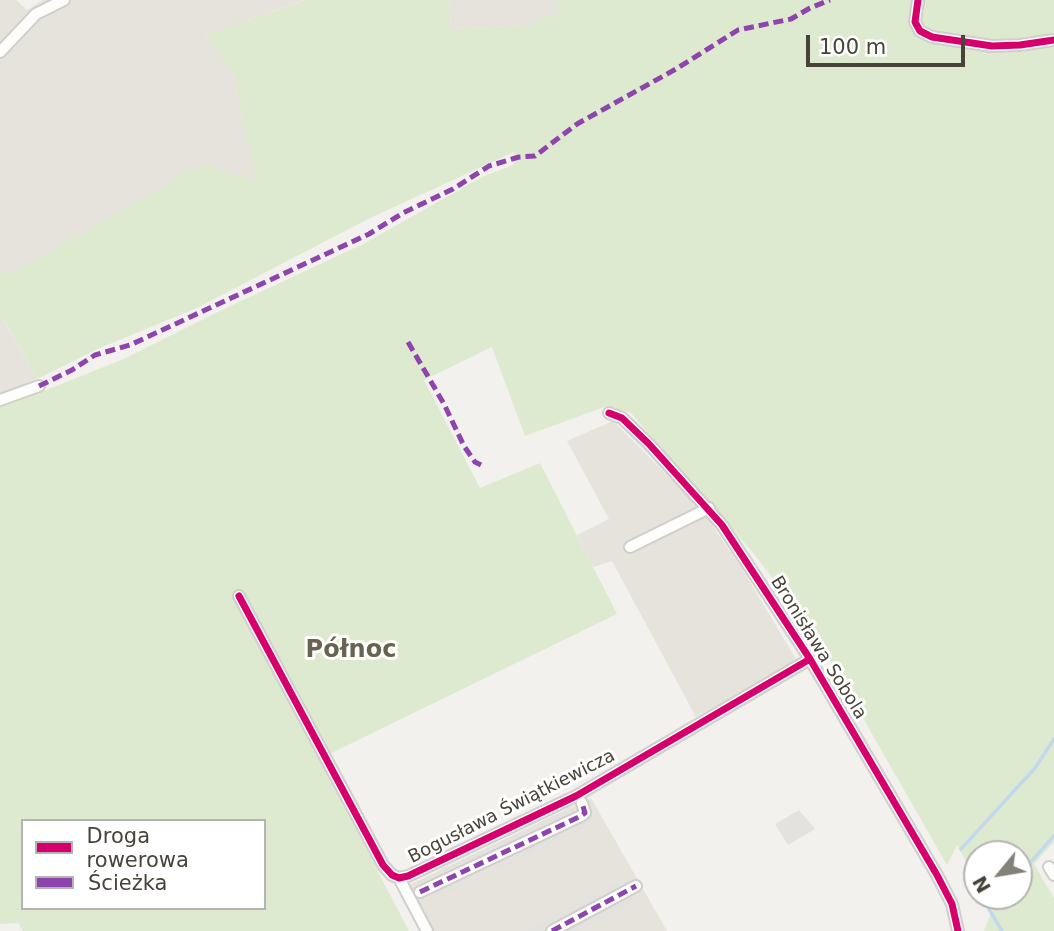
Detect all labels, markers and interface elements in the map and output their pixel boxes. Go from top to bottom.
scale bar [809,21,968,65]
text: 100 m [819,35,886,59]
street label: Bronisława Sobola [765,572,871,724]
district label: Północ [306,637,396,665]
street label: Bogusława Świątkiewicza [405,745,619,869]
legend [21,819,266,910]
text: Droga rowerowa [87,824,189,872]
north arrow [963,840,1033,910]
text: Ścieżka [88,871,167,895]
text: N [968,872,995,897]

